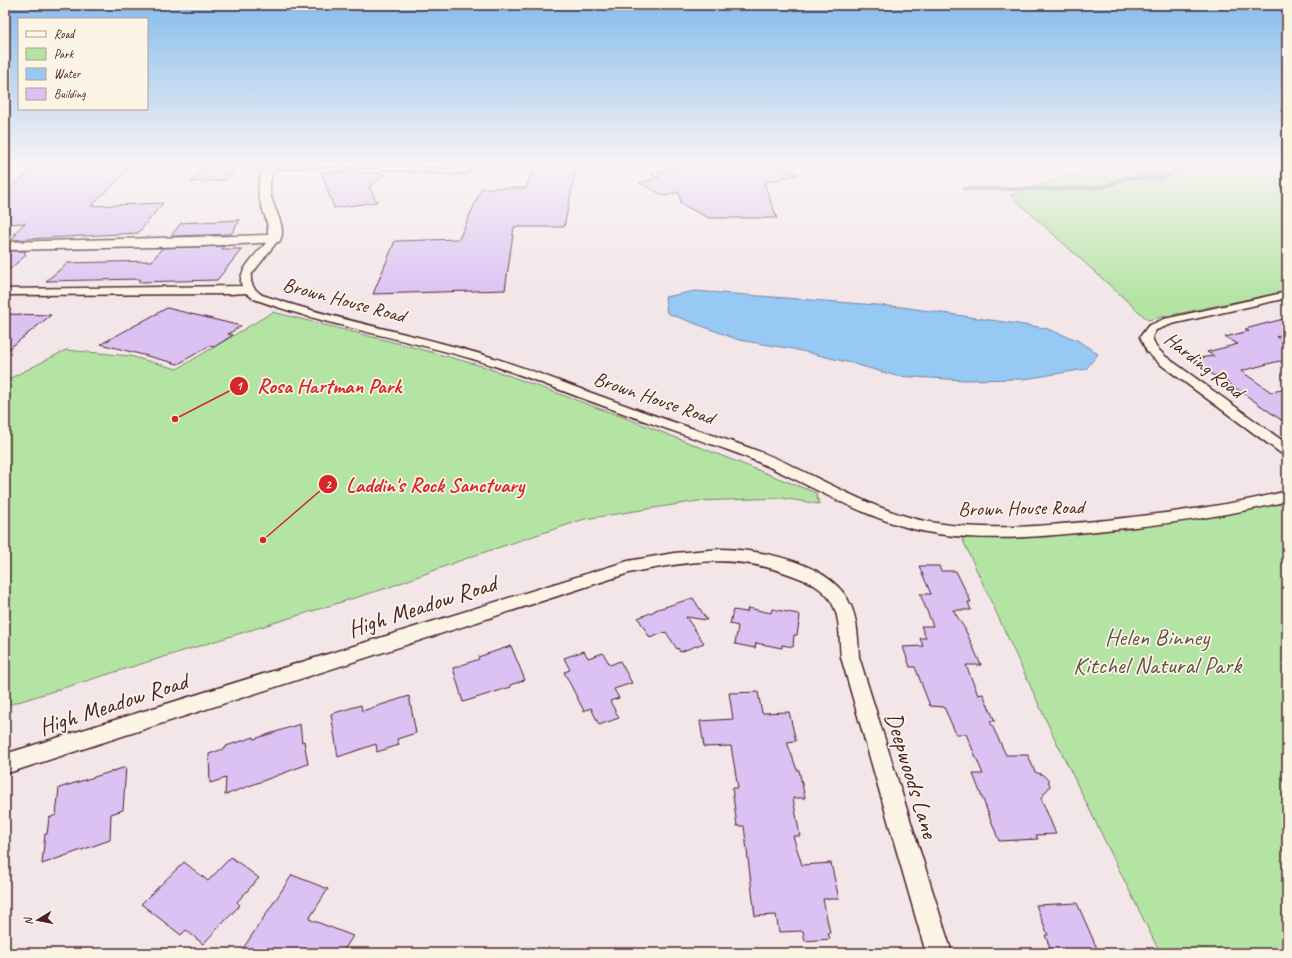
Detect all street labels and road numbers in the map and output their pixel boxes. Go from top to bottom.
street label: Brown House Road [280,272,411,329]
street label: Harding Road [1159,326,1251,406]
street label: Brown House Road [591,366,720,431]
street label: Brown House Road [958,494,1087,522]
street label: High Meadow Road [344,567,504,644]
street label: High Meadow Road [35,665,195,742]
street label: Deepwoods Lane [879,708,946,844]

